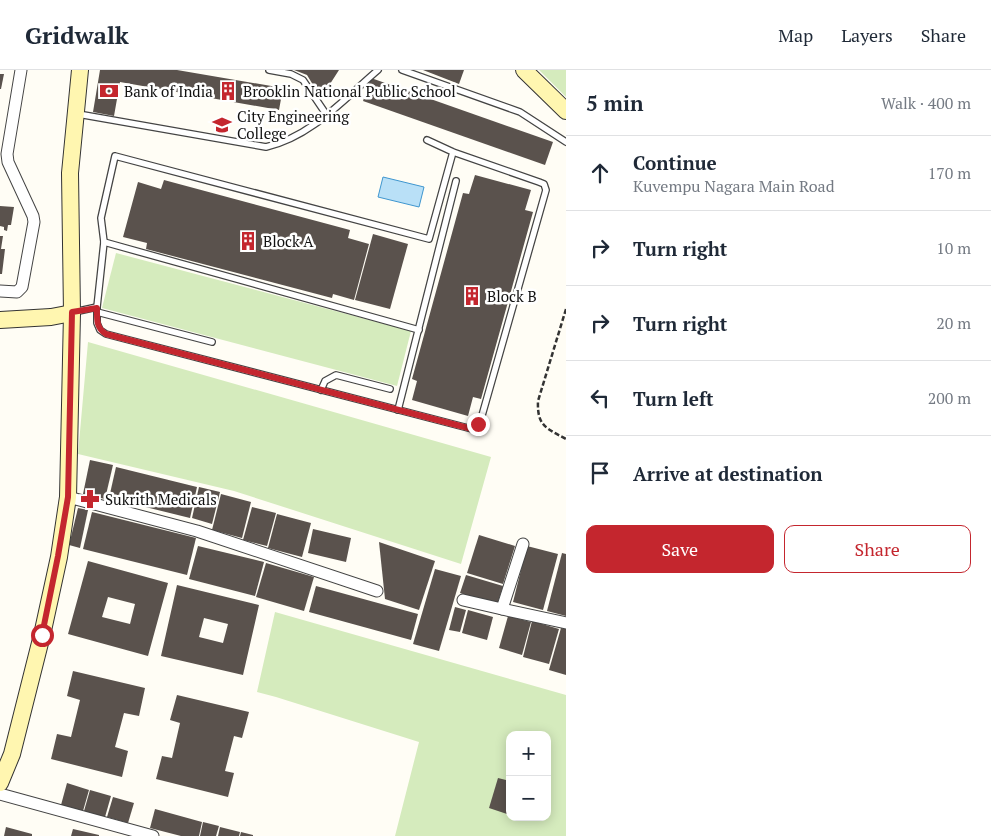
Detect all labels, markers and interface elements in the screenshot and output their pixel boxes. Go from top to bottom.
text: Gridwalk [25,19,129,51]
text: Map [778,23,813,47]
text: Layers [841,23,893,47]
text: Share [921,23,966,47]
bank icon: Bank of India [98,80,120,102]
building icon: Brooklin National Public School [217,80,239,102]
place label: Bank of India [124,81,213,101]
place label: Brooklin National Public School [243,81,456,101]
text: 5 min [586,89,643,117]
text: Walk · 400 m [881,92,971,114]
place label: City Engineering College [237,106,350,143]
school or university icon: City Engineering College [211,114,233,136]
text: Continue [633,150,717,175]
icon: ahead [586,159,614,187]
text: 170 m [928,162,971,184]
text: Kuvempu Nagara Main Road [633,175,835,197]
building icon: Block A [237,230,259,252]
place label: Block A [263,231,314,251]
icon: right [586,234,614,262]
text: Turn right [633,236,727,261]
text: 10 m [936,237,971,259]
building icon: Block B [461,285,483,307]
place label: Block B [487,286,537,306]
icon: right [586,309,614,337]
text: Turn right [633,311,727,336]
text: 20 m [936,312,971,334]
icon: left [586,384,614,412]
text: Turn left [633,386,714,411]
text: 200 m [928,387,971,409]
route end [467,413,490,436]
icon: arrive [586,459,614,487]
text: Arrive at destination [633,461,822,486]
pharmacy icon: Sukrith Medicals [79,488,101,510]
place label: Sukrith Medicals [105,489,217,509]
button: Save [586,525,774,573]
button: Share [784,525,971,573]
route start [31,624,54,647]
map controls [506,731,551,821]
button: + [506,731,551,776]
button: − [506,776,551,821]

